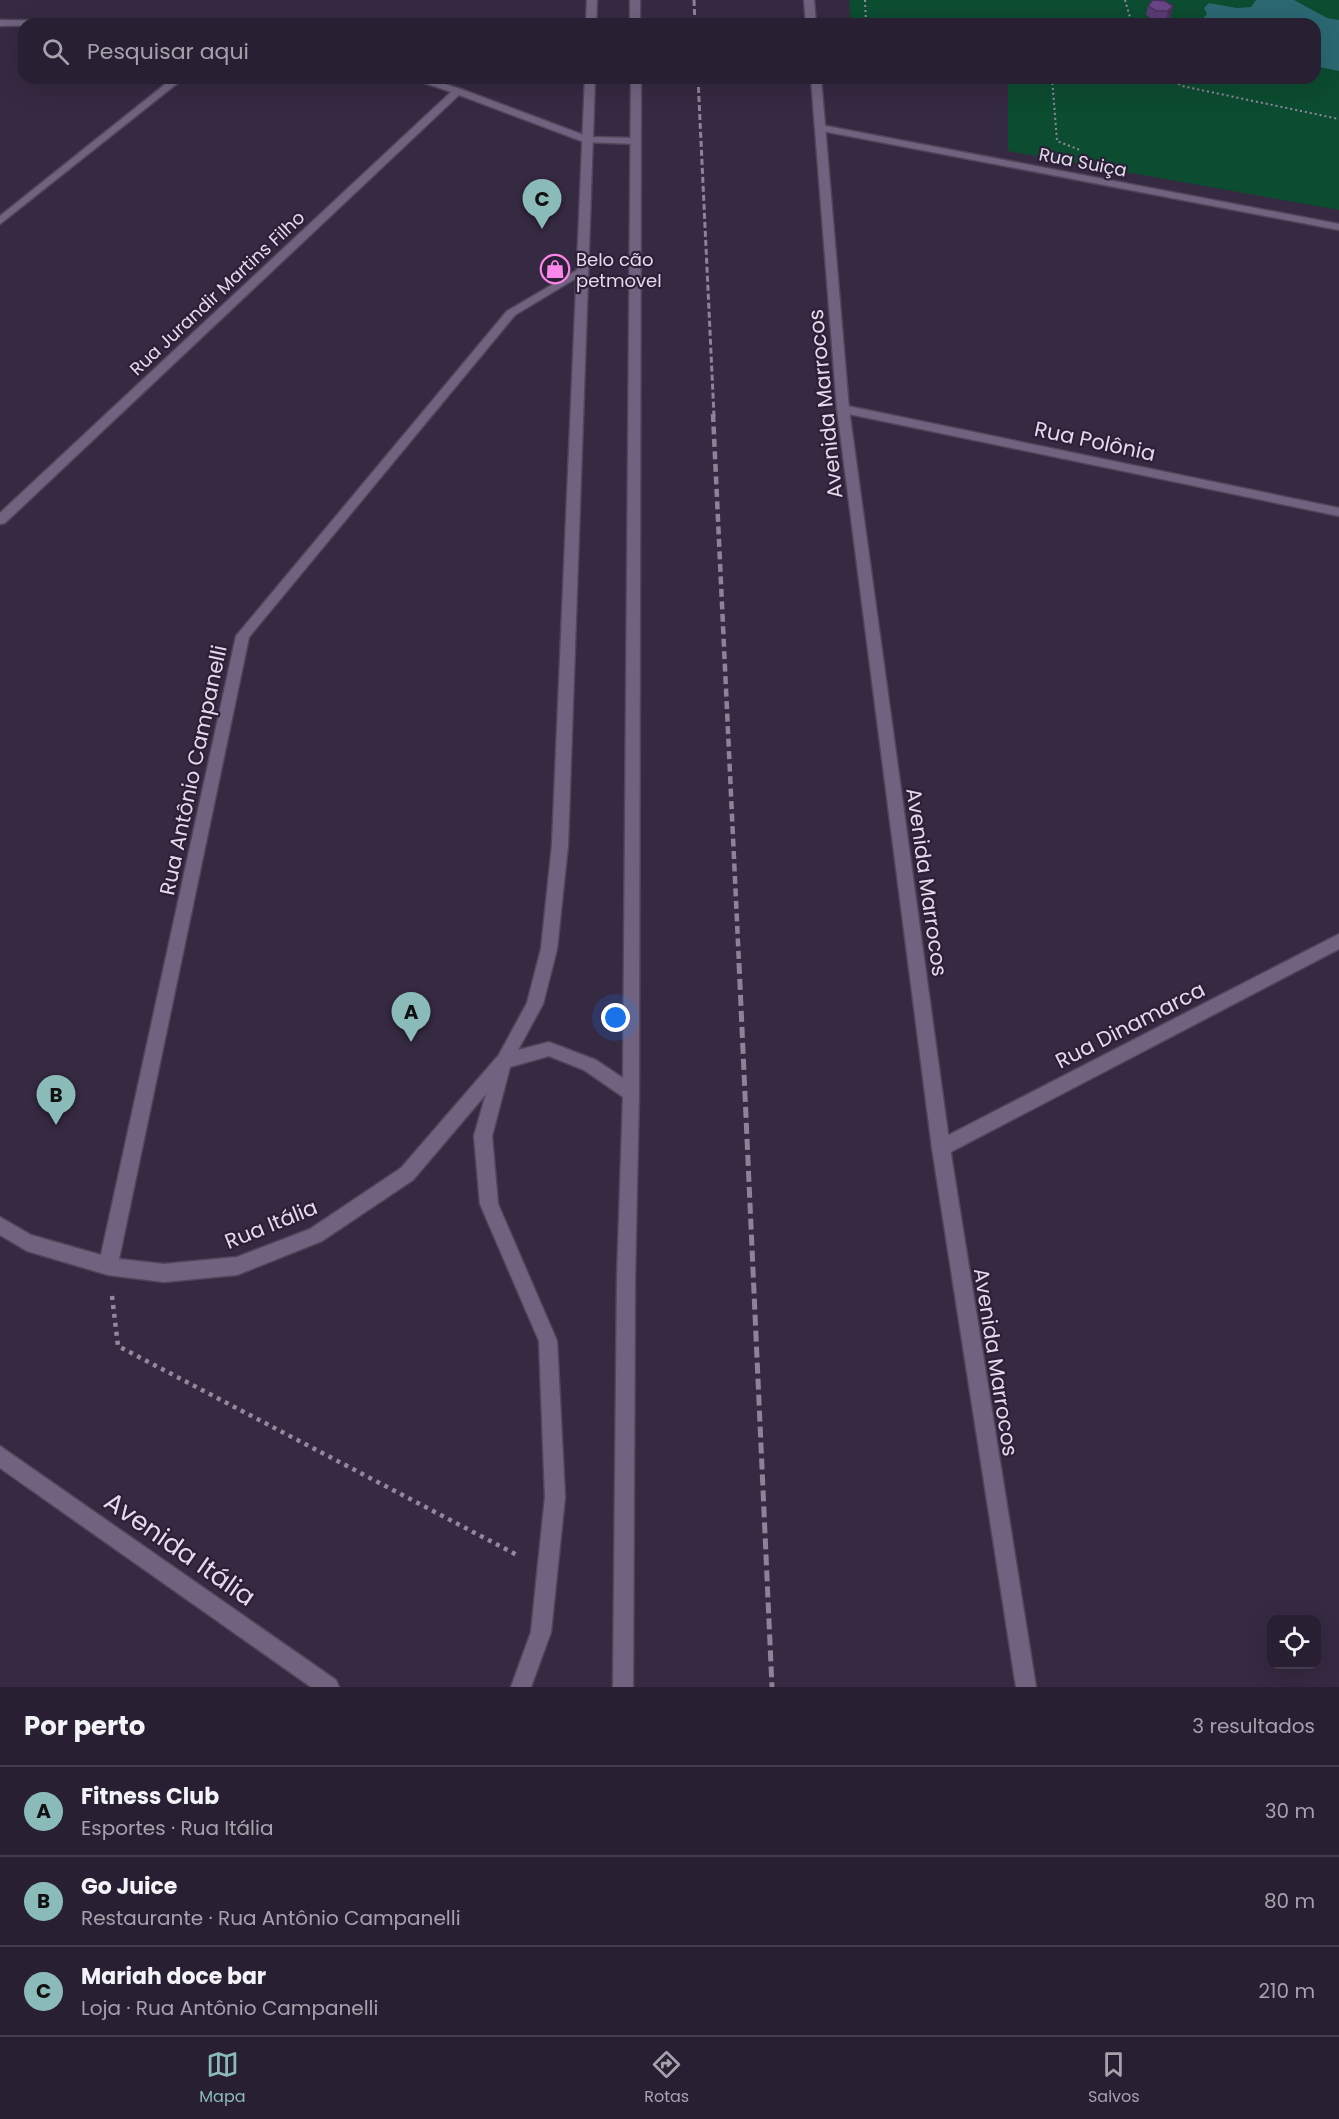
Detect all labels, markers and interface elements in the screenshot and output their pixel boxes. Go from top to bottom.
search box [18,18,1321,84]
icon: search [39,35,72,68]
text: Pesquisar aqui [87,36,249,67]
street label: Rua Suiça [1037,141,1129,183]
pin: C [522,180,562,229]
street label: Rua Jurandir Martins Filho [124,205,310,381]
place label: Belo cão petmovel [576,247,662,293]
shop icon: Belo cão petmovel [539,253,571,285]
street label: Avenida Marrocos [801,308,849,500]
street label: Rua Polônia [1032,414,1158,468]
street label: Rua Antônio Campanelli [152,642,234,898]
street label: Avenida Marrocos [899,786,955,978]
street label: Rua Dinamarca [1050,975,1210,1075]
pin: A [392,992,430,1042]
your location [601,1003,630,1032]
pin: B [36,1076,76,1125]
street label: Rua Itália [220,1192,322,1256]
street label: Avenida Marrocos [967,1266,1025,1458]
street label: Avenida Itália [97,1483,263,1615]
map controls [1267,1615,1321,1669]
button: locate [1267,1615,1321,1669]
text: Por perto [24,1708,145,1744]
text: 3 resultados [1192,1712,1315,1740]
text: Fitness Club [81,1781,219,1812]
text: A [36,1797,51,1825]
text: 30 m [1265,1797,1315,1825]
text: Esportes · Rua Itália [81,1814,273,1842]
text: Go Juice [81,1871,177,1902]
text: B [37,1887,50,1915]
text: 80 m [1264,1887,1315,1915]
text: Restaurante · Rua Antônio Campanelli [81,1904,461,1932]
text: Mariah doce bar [81,1961,266,1992]
text: C [36,1977,51,2005]
text: 210 m [1259,1977,1315,2005]
text: Loja · Rua Antônio Campanelli [81,1994,378,2022]
tab: Mapa [199,2048,246,2109]
tab: Rotas [644,2048,689,2109]
tab: Salvos [1088,2048,1140,2109]

